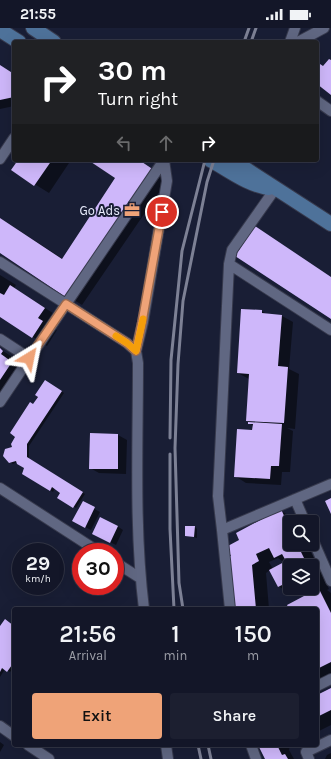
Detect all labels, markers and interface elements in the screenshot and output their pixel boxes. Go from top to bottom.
text: 21:55 [20,5,56,23]
text: 30 m [98,54,167,87]
icon: right [32,56,84,108]
text: Turn right [98,88,178,110]
icon: left [113,132,135,154]
icon: ahead [155,132,177,154]
icon: right [197,132,219,154]
pin [145,195,179,229]
office icon: Go Ads [123,201,141,219]
icon: arrive [151,201,173,223]
place label: Go Ads [79,203,120,218]
position arrow [8,337,50,379]
map controls [283,515,319,595]
button: search [283,515,319,551]
speed limit sign: 30 [72,543,124,595]
text: 29 [26,552,50,575]
button: layers [283,559,319,595]
text: km/h [25,573,51,585]
text: 21:56 [59,620,116,648]
text: 1 [171,620,180,648]
text: 150 [235,620,272,648]
text: Arrival [69,648,107,663]
text: min [164,648,187,663]
text: m [247,648,259,663]
button: Exit [32,693,162,739]
button: Share [170,693,299,739]

